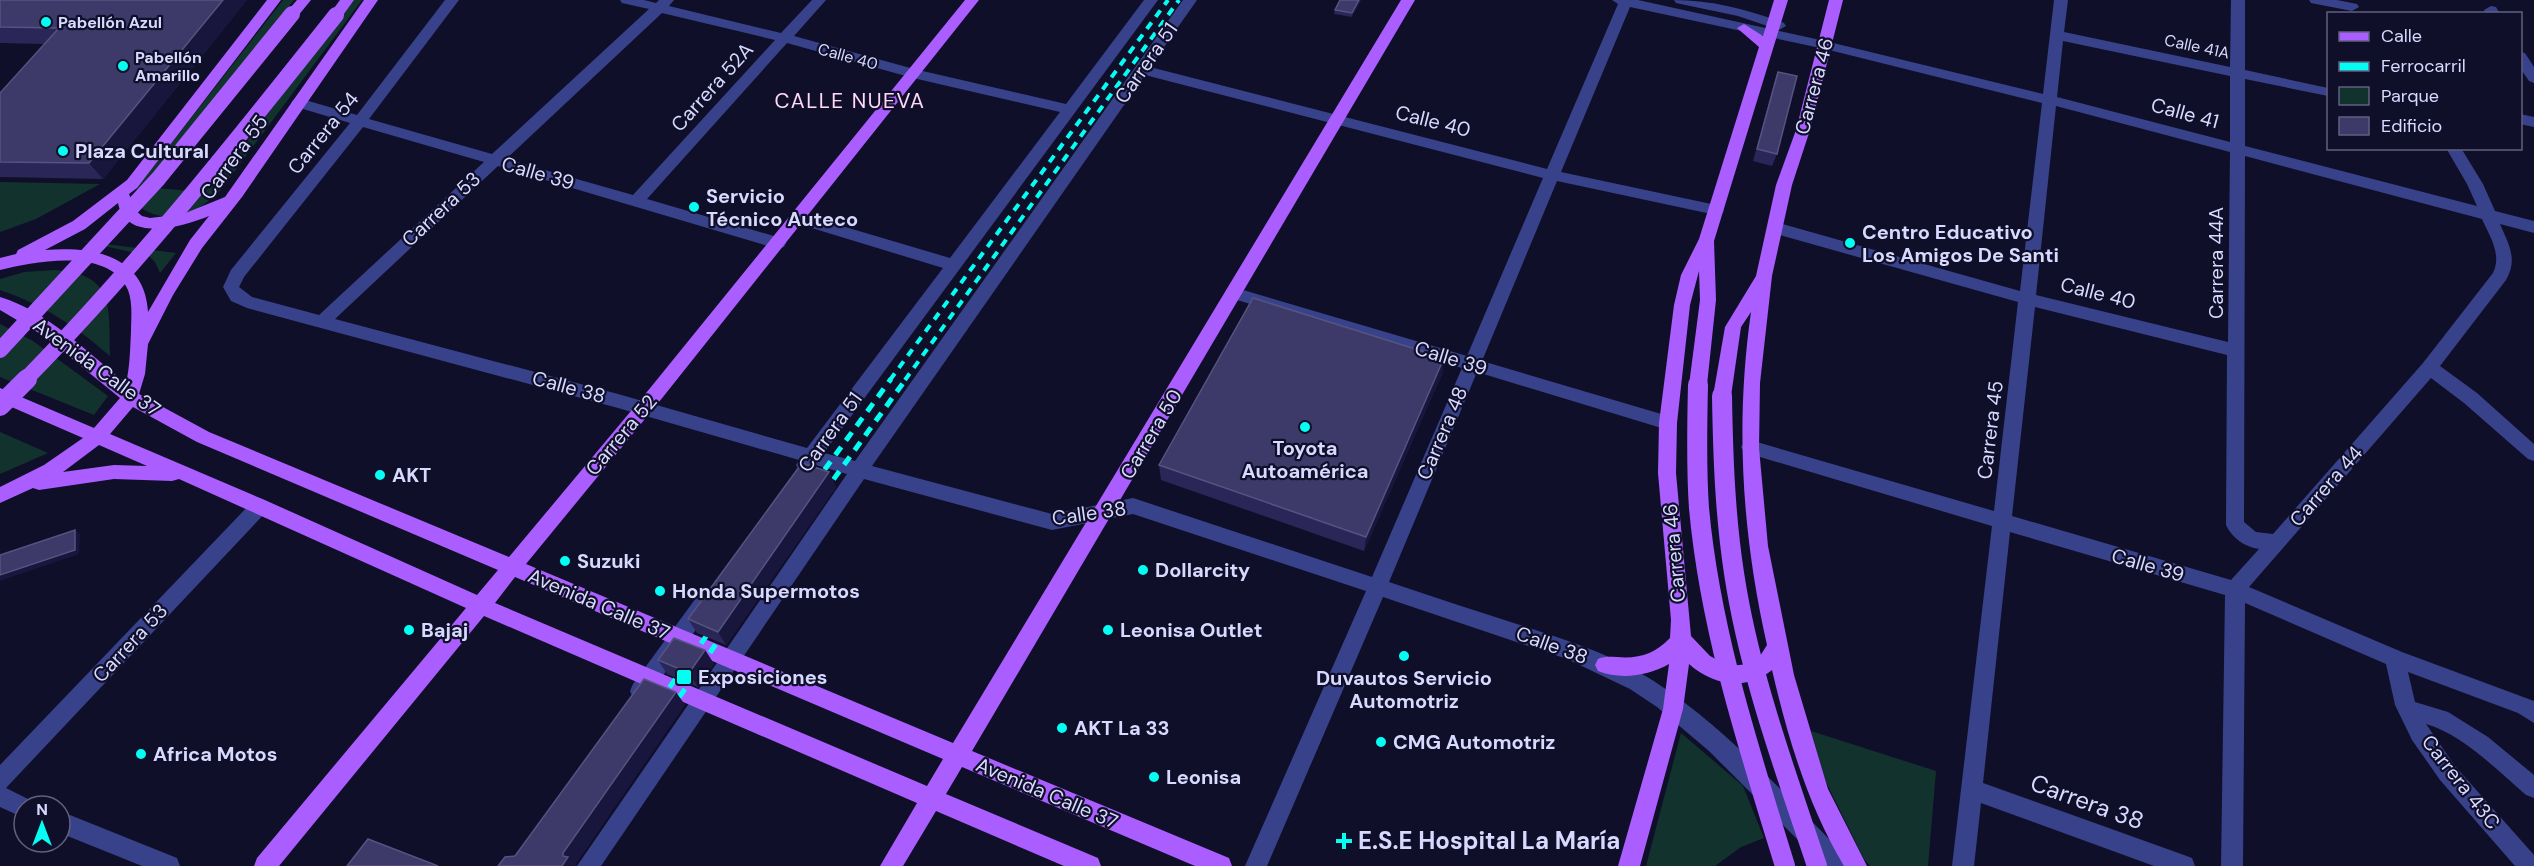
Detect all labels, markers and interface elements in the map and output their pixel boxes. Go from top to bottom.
place label: Pabellón Azul [58,12,162,33]
legend [2327,12,2522,150]
marker: Pabellón Azul [39,15,53,29]
street label: Carrera 51 [1109,17,1183,109]
text: Calle [2381,24,2422,48]
street label: Calle 41A [2162,29,2232,64]
street label: Carrera 46 [1789,35,1839,137]
street label: Carrera 52A [665,37,759,137]
street label: Calle 40 [816,38,880,75]
place label: Pabellón Amarillo [135,47,202,86]
text: Ferrocarril [2381,54,2466,78]
marker: Pabellón Amarillo [116,59,130,73]
text: Parque [2381,84,2439,108]
street label: Carrera 54 [282,86,364,180]
district label: CALLE NUEVA [775,87,925,115]
street label: Calle 41 [2148,91,2222,135]
street label: Calle 40 [1393,99,1473,143]
street label: Carrera 55 [194,109,274,205]
text: Edificio [2381,114,2442,138]
place label: Plaza Cultural [75,138,209,164]
marker: Plaza Cultural [56,144,70,158]
street label: Calle 39 [499,150,577,196]
street label: Carrera 53 [396,166,486,252]
place label: Servicio Técnico Auteco [706,183,858,232]
marker: Servicio Técnico Auteco [687,200,701,214]
street label: Carrera 44A [2203,207,2229,319]
place label: Centro Educativo Los Amigos De Santi [1862,219,2059,268]
marker: Centro Educativo Los Amigos De Santi [1843,236,1857,250]
street label: Calle 40 [2058,271,2138,315]
street label: Avenida Calle 37 [28,312,166,422]
street label: Calle 39 [1412,335,1490,381]
street label: Calle 38 [530,365,608,409]
street label: Carrera 45 [1971,379,2009,481]
street label: Carrera 48 [1411,382,1473,484]
street label: Carrera 50 [1114,384,1188,484]
street label: Carrera 51 [792,387,868,477]
street label: Carrera 52 [580,389,662,481]
marker: Toyota Autoamérica [1298,420,1312,434]
place label: Toyota Autoamérica [1241,435,1369,484]
street label: Carrera 44 [2284,440,2368,532]
place label: AKT [392,462,431,488]
marker: AKT [373,468,387,482]
street label: Calle 38 [1050,495,1128,531]
street label: Carrera 46 [1657,502,1691,604]
street label: Calle 39 [2109,542,2187,588]
place label: Suzuki [577,548,641,574]
marker: Suzuki [558,554,572,568]
place label: Dollarcity [1155,557,1250,583]
street label: Avenida Calle 37 [524,562,674,646]
marker: Dollarcity [1136,563,1150,577]
place label: Honda Supermotos [672,578,860,604]
marker: Honda Supermotos [653,584,667,598]
street label: Carrera 53 [87,598,173,688]
place label: Bajaj [421,617,468,643]
place label: Leonisa Outlet [1120,617,1262,643]
street label: Calle 38 [1512,620,1592,670]
marker: Bajaj [402,623,416,637]
marker: Leonisa Outlet [1101,623,1115,637]
marker: Duvautos Servicio Automotriz [1397,649,1411,663]
place label: Exposiciones [698,664,827,690]
place label: Duvautos Servicio Automotriz [1316,665,1492,714]
marker: Exposiciones [675,668,693,686]
place label: AKT La 33 [1074,715,1170,741]
marker: AKT La 33 [1055,721,1069,735]
place label: CMG Automotriz [1393,729,1555,755]
street label: Carrera 43C [2416,730,2506,834]
marker: CMG Automotriz [1374,735,1388,749]
place label: Africa Motos [153,741,277,767]
marker: Africa Motos [134,747,148,761]
street label: Avenida Calle 37 [972,751,1122,835]
place label: Leonisa [1166,764,1241,790]
street label: Carrera 38 [2026,767,2148,836]
marker: Leonisa [1147,770,1161,784]
north arrow [12,794,72,854]
text: N [36,799,48,820]
place label: E.S.E Hospital La María [1358,825,1620,856]
marker: E.S.E Hospital La María [1335,832,1353,850]

